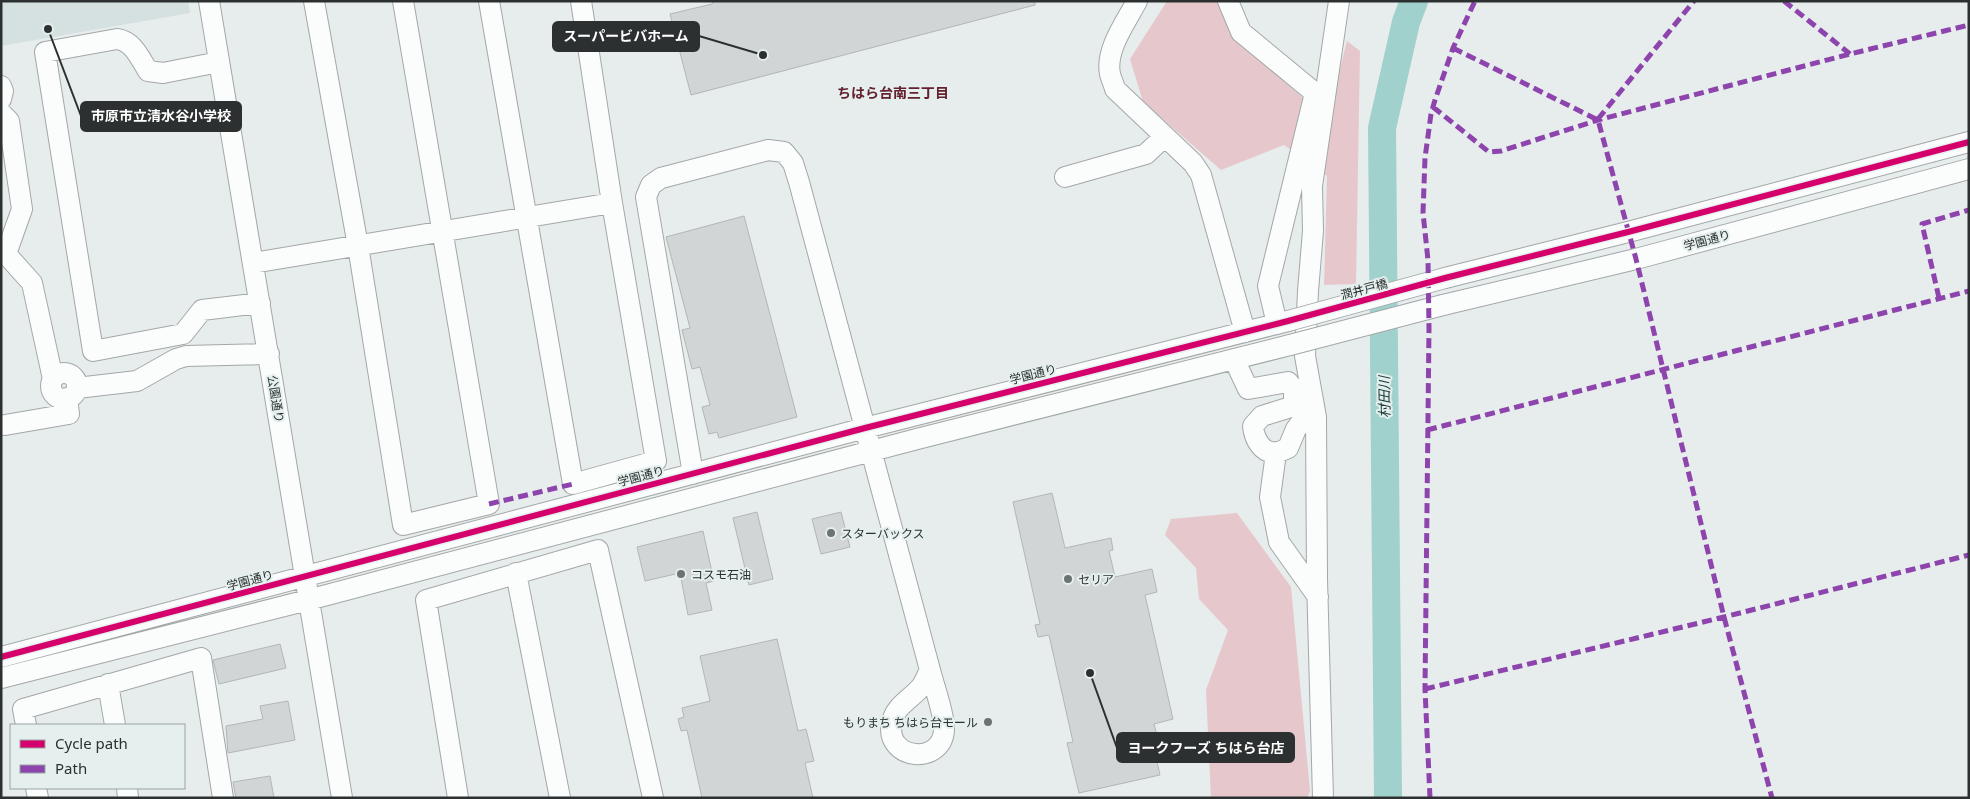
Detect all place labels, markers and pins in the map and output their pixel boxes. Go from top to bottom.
callout: スーパービバホーム [553,22,699,51]
callout: 市原市立清水谷小学校 [81,102,241,131]
place label: スターバックス [841,525,925,542]
marker: スターバックス [825,527,837,539]
place label: コスモ石油 [691,566,751,583]
marker: コスモ石油 [675,568,687,580]
place label: セリア [1078,571,1114,588]
marker: セリア [1062,573,1074,585]
place label: もりまち ちはら台モール [843,714,978,731]
marker: もりまち ちはら台モール [982,716,994,728]
callout: ヨークフーズ ちはら台店 [1117,733,1294,762]

